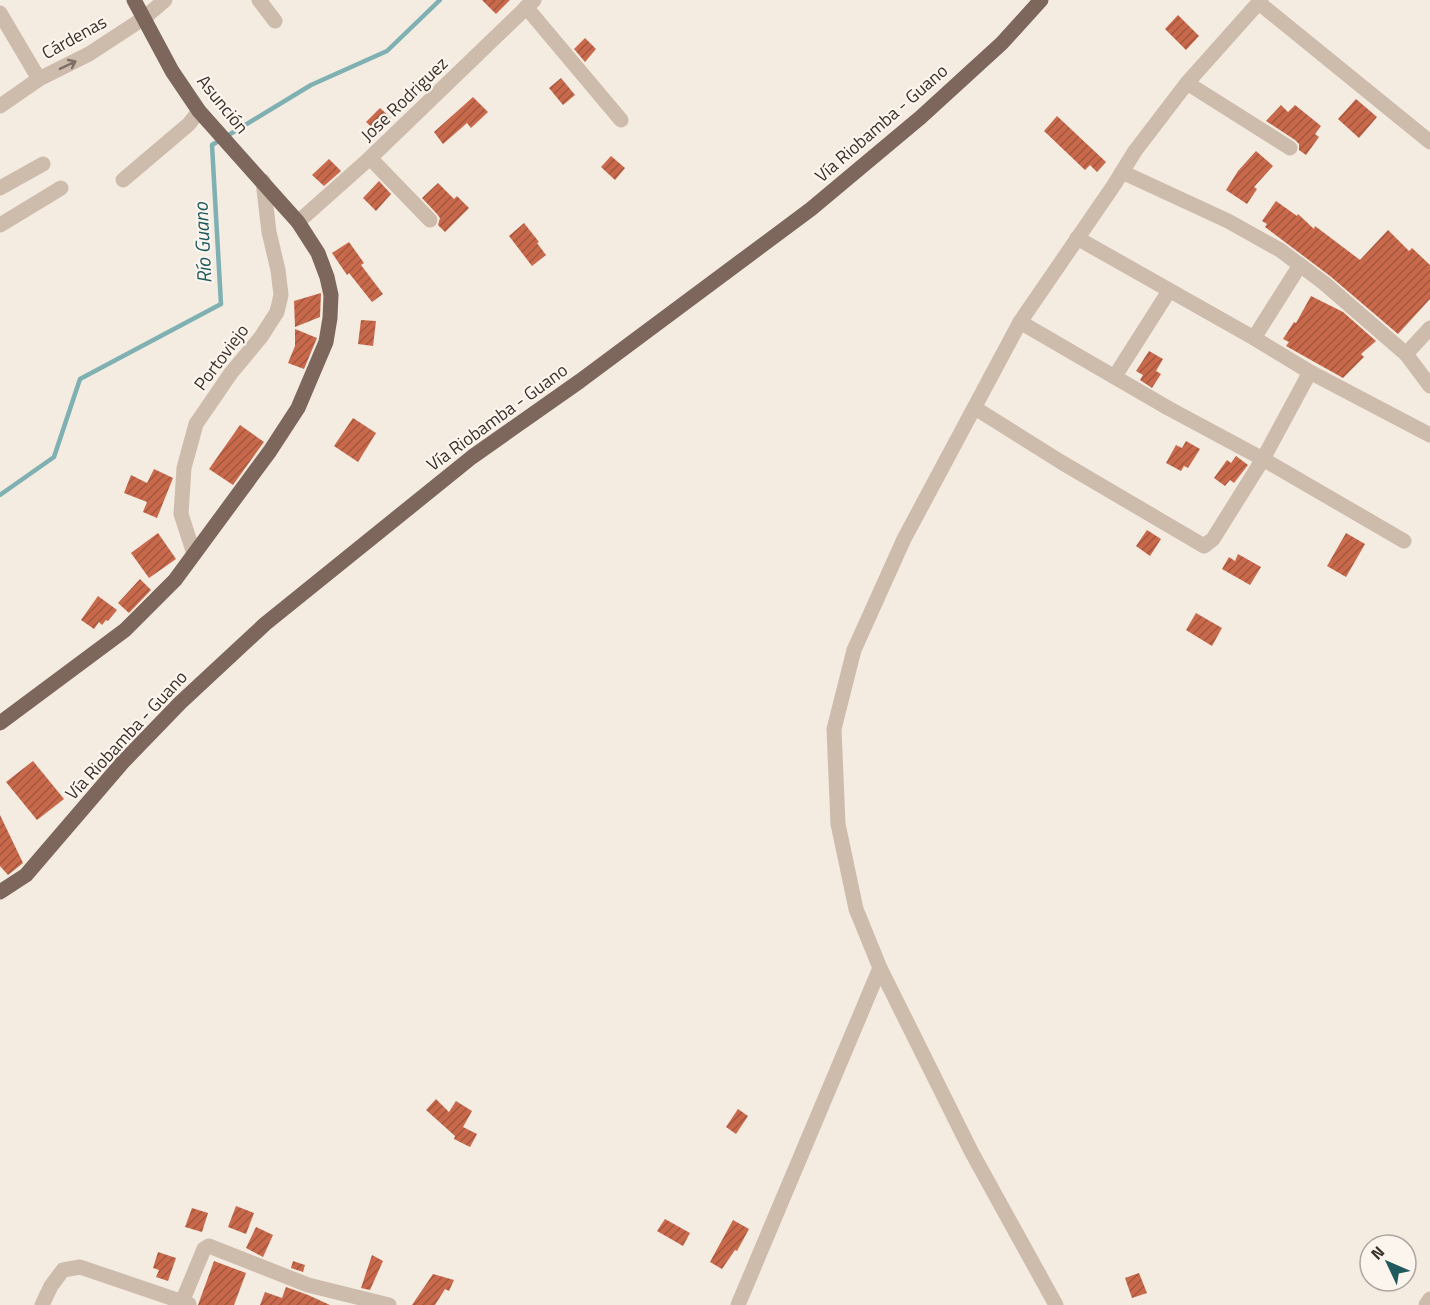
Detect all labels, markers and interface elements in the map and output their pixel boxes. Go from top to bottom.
street label: Cárdenas [37,8,111,66]
street label: Jose Rodriguez [354,50,454,148]
one-way arrow [58,58,76,70]
street label: Vía Riobamba - Guano [809,58,953,188]
street label: Asunción [191,69,255,139]
water label: Río Guano [184,201,220,284]
street label: Portoviejo [187,318,255,396]
street label: Vía Riobamba - Guano [421,357,573,477]
street label: Vía Riobamba - Guano [59,664,193,806]
north arrow [1358,1233,1418,1293]
text: N [1365,1240,1390,1265]

